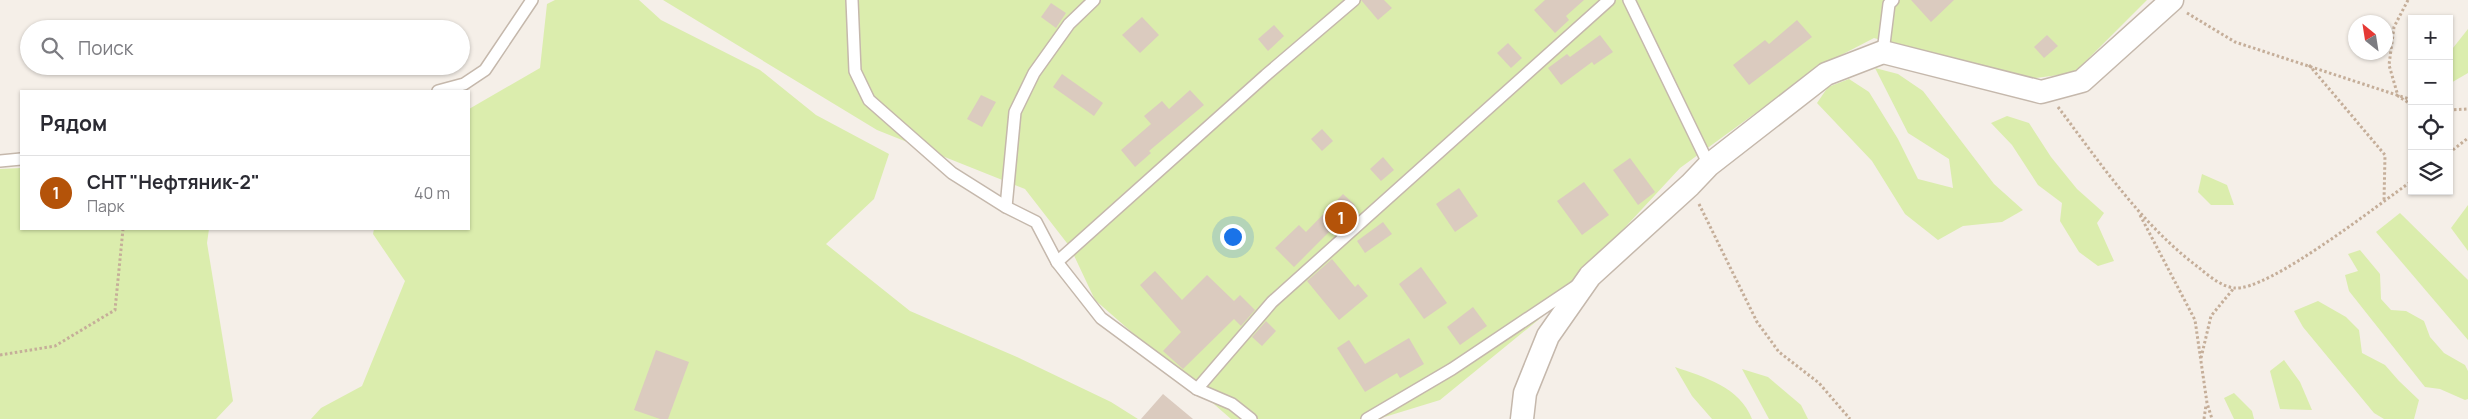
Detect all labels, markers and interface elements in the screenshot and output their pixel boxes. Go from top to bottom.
north arrow [2348,15,2393,60]
map controls [2408,15,2453,195]
button: + [2408,15,2453,60]
search box [20,20,470,75]
icon: search [38,34,66,62]
text: Поиск [78,35,133,61]
button: − [2408,60,2453,105]
button: locate [2408,105,2453,150]
text: Рядом [40,109,107,137]
button: layers [2408,150,2453,195]
text: СНТ "Нефтяник-2" [87,169,260,195]
text: 1 [52,182,60,204]
text: 40 m [414,182,450,204]
text: Парк [87,195,124,217]
pin: 1 [1325,199,1357,237]
your location [1220,224,1246,250]

